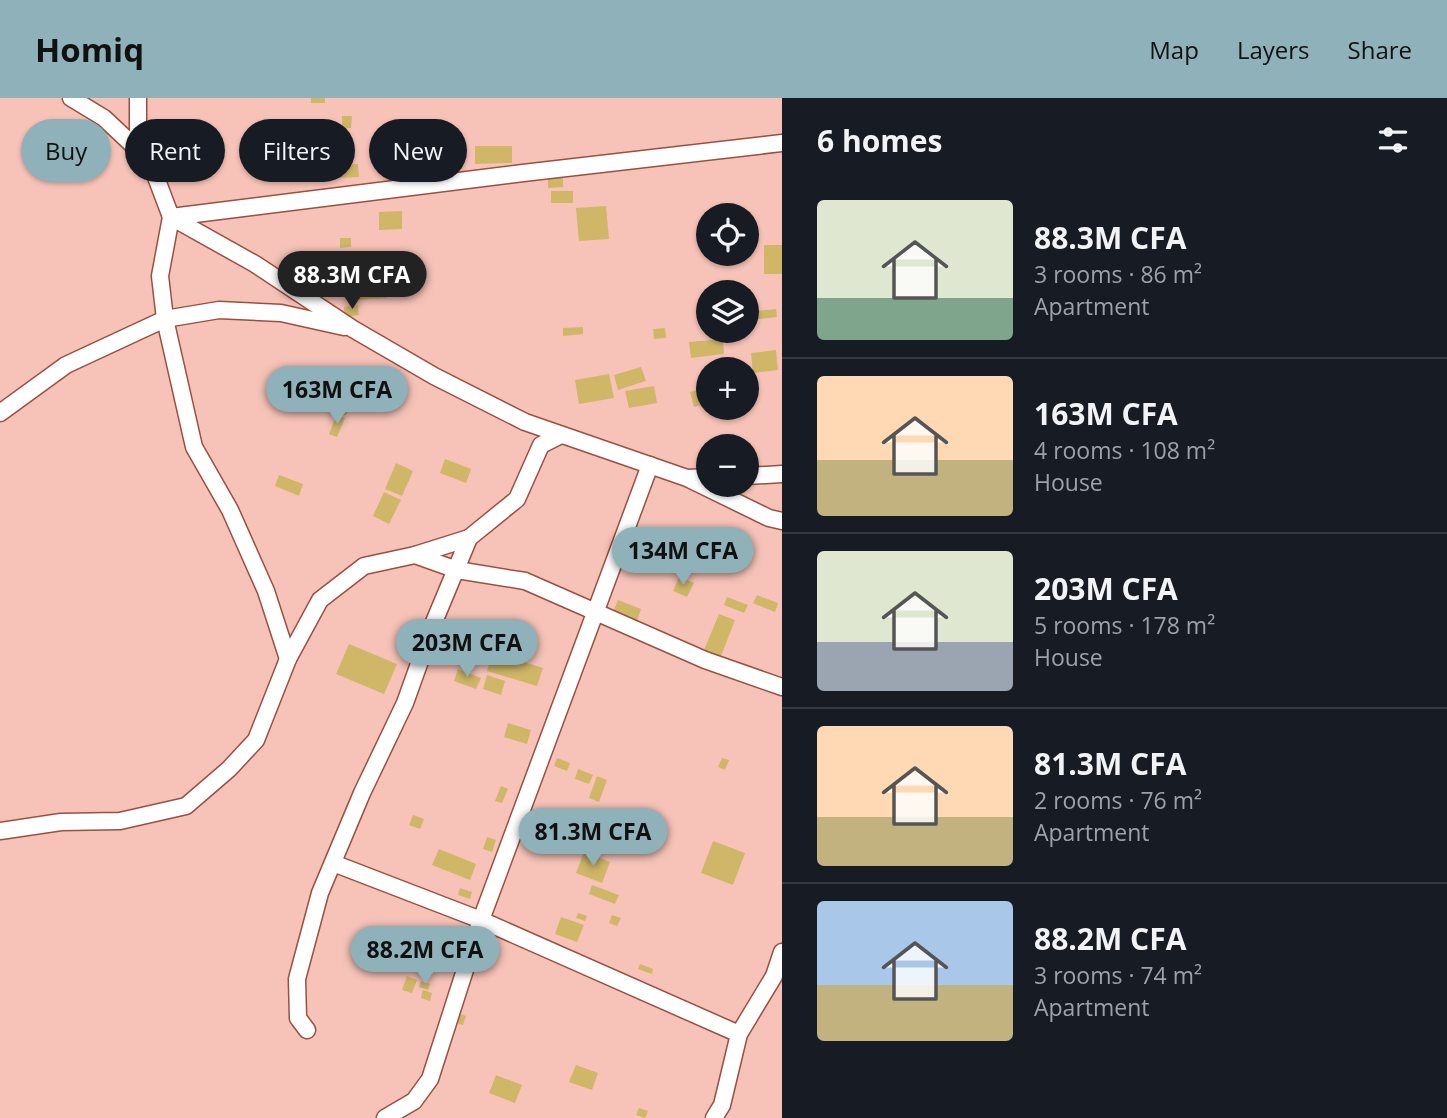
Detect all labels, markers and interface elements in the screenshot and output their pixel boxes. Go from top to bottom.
text: Homiq [35,27,144,72]
text: Map [1149,33,1199,66]
text: Layers [1237,33,1310,66]
text: Share [1348,33,1412,66]
chip: Buy [21,119,111,182]
chip: Rent [125,119,225,182]
chip: Filters [239,119,355,182]
chip: New [369,119,467,182]
text: 6 homes [817,120,942,161]
icon: filters [1374,121,1412,159]
map controls [696,203,759,497]
button: locate [696,203,759,266]
text: 88.3M CFA [1034,217,1186,258]
icon: home [873,228,957,312]
pin: 88.3M CFA [272,252,432,311]
text: 88.3M CFA [294,258,410,290]
text: 3 rooms · 86 m² [1034,258,1202,290]
button: layers [696,280,759,343]
text: Apartment [1034,290,1150,322]
button: + [696,357,759,420]
pin: 163M CFA [265,366,409,426]
text: 163M CFA [282,373,392,405]
text: 163M CFA [1034,393,1178,434]
icon: home [873,404,957,488]
button: − [696,434,759,497]
text: 4 rooms · 108 m² [1034,434,1215,466]
text: House [1034,466,1103,498]
pin: 134M CFA [611,528,755,587]
text: 134M CFA [628,534,738,566]
text: 203M CFA [1034,568,1178,609]
icon: home [873,579,957,663]
text: 5 rooms · 178 m² [1034,609,1215,641]
pin: 203M CFA [395,620,539,679]
text: 203M CFA [412,626,522,658]
text: House [1034,641,1103,673]
text: 81.3M CFA [1034,743,1186,784]
icon: home [873,754,957,838]
text: 2 rooms · 76 m² [1034,784,1202,816]
pin: 81.3M CFA [513,808,673,868]
text: 81.3M CFA [535,815,651,847]
text: Apartment [1034,816,1150,848]
text: 88.2M CFA [1034,918,1186,959]
pin: 88.2M CFA [345,926,505,986]
icon: home [873,929,957,1013]
text: 88.2M CFA [367,933,483,965]
text: 3 rooms · 74 m² [1034,959,1202,991]
text: Apartment [1034,991,1150,1023]

